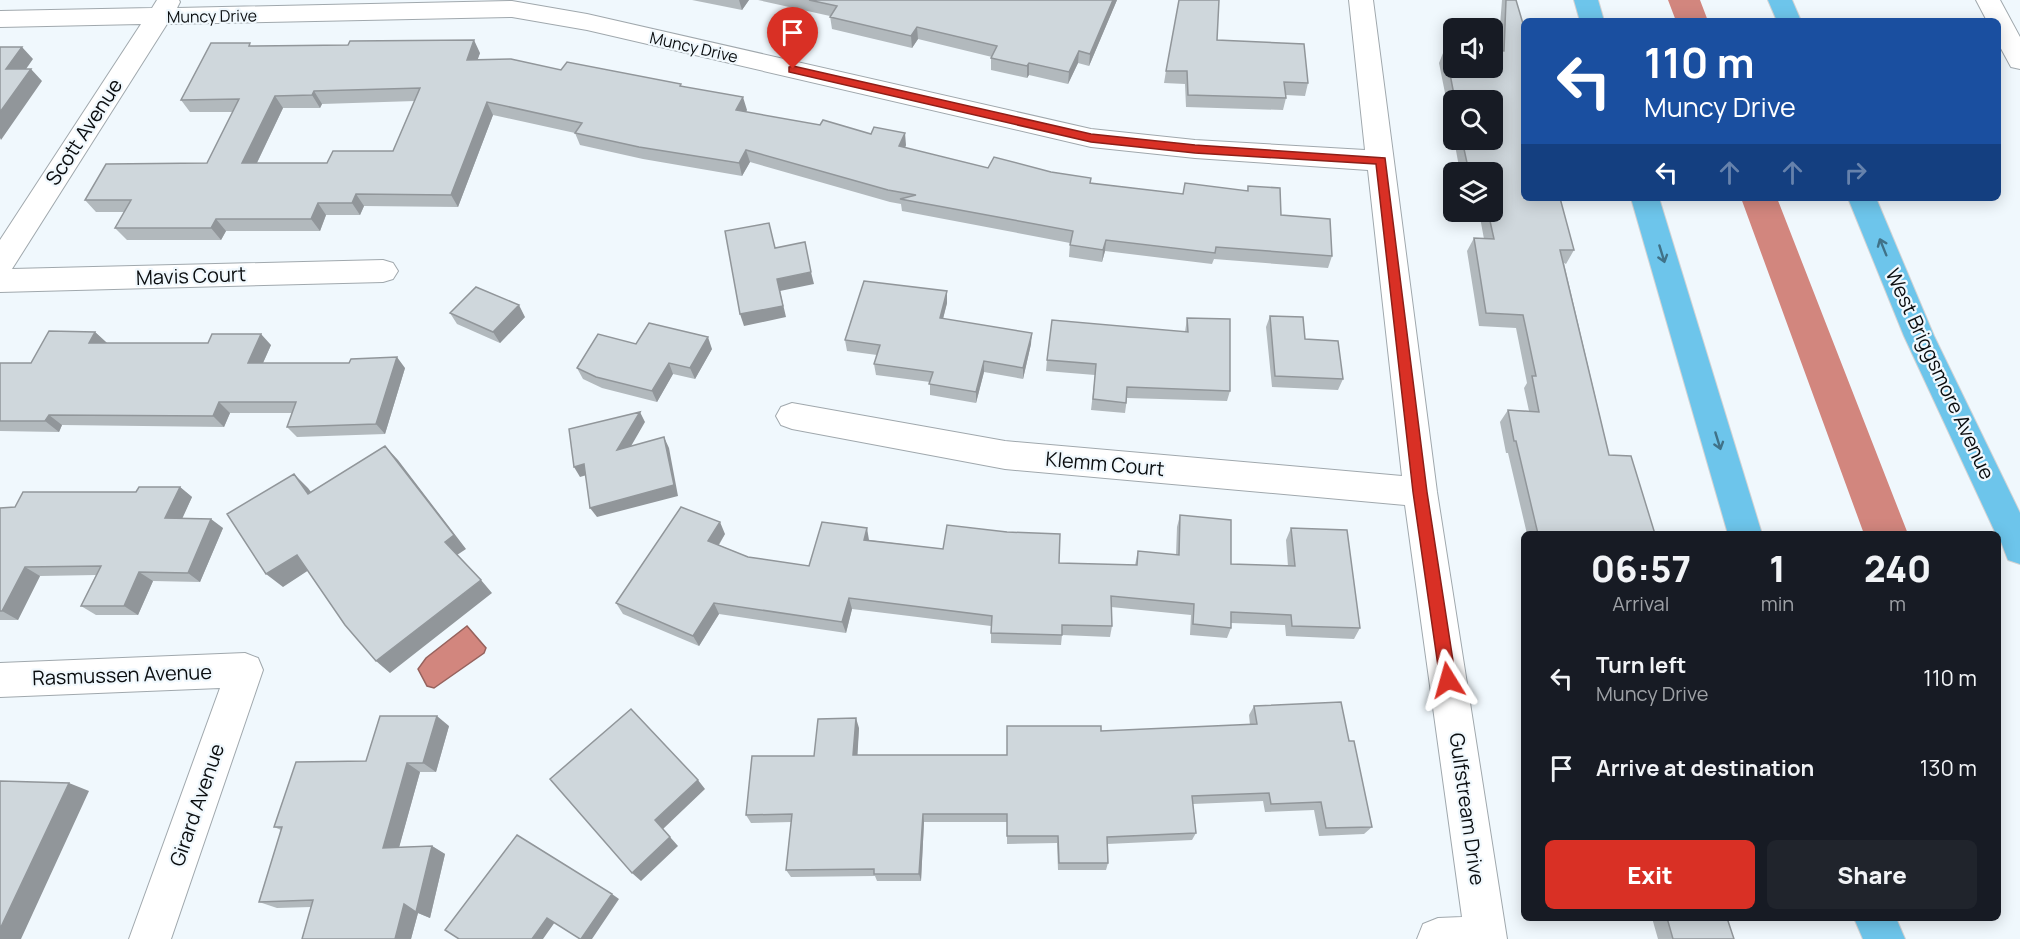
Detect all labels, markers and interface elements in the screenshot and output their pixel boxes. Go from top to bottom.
street label: Muncy Drive [167,4,257,28]
pin [767,7,818,69]
icon: arrive [776,16,809,49]
map controls [1443,18,1503,222]
button: sound [1443,18,1503,78]
street label: Muncy Drive [648,26,740,68]
text: 110 m [1644,33,1755,91]
icon: left [1545,42,1623,120]
street label: Scott Avenue [39,73,128,190]
text: Muncy Drive [1644,88,1796,125]
button: search [1443,90,1503,150]
icon: left [1650,156,1683,189]
icon: ahead [1713,156,1746,189]
icon: ahead [1776,156,1809,189]
icon: right [1839,156,1872,189]
button: layers [1443,162,1503,222]
one-way arrow [1877,238,1888,257]
one-way arrow [1657,244,1668,263]
street label: Mavis Court [135,260,246,291]
street label: West Briggsmore Avenue [1880,264,2001,484]
one-way arrow [1713,431,1724,450]
street label: Klemm Court [1045,445,1166,482]
text: 06:57 [1591,544,1691,593]
text: 1 [1769,544,1786,593]
text: 240 [1864,544,1931,593]
text: Arrival [1612,590,1669,617]
text: min [1761,590,1794,617]
text: m [1889,590,1906,617]
position arrow [1416,648,1480,712]
text: Turn left [1596,650,1686,680]
street label: Rasmussen Avenue [32,658,212,691]
icon: left [1545,662,1578,695]
text: 110 m [1923,663,1977,693]
text: Muncy Drive [1596,680,1708,707]
street label: Gulfstream Drive [1443,731,1492,887]
street label: Girard Avenue [163,740,230,870]
icon: arrive [1545,752,1578,785]
text: Arrive at destination [1596,753,1814,783]
text: 130 m [1920,753,1977,783]
button: Exit [1545,840,1755,909]
button: Share [1767,840,1977,909]

